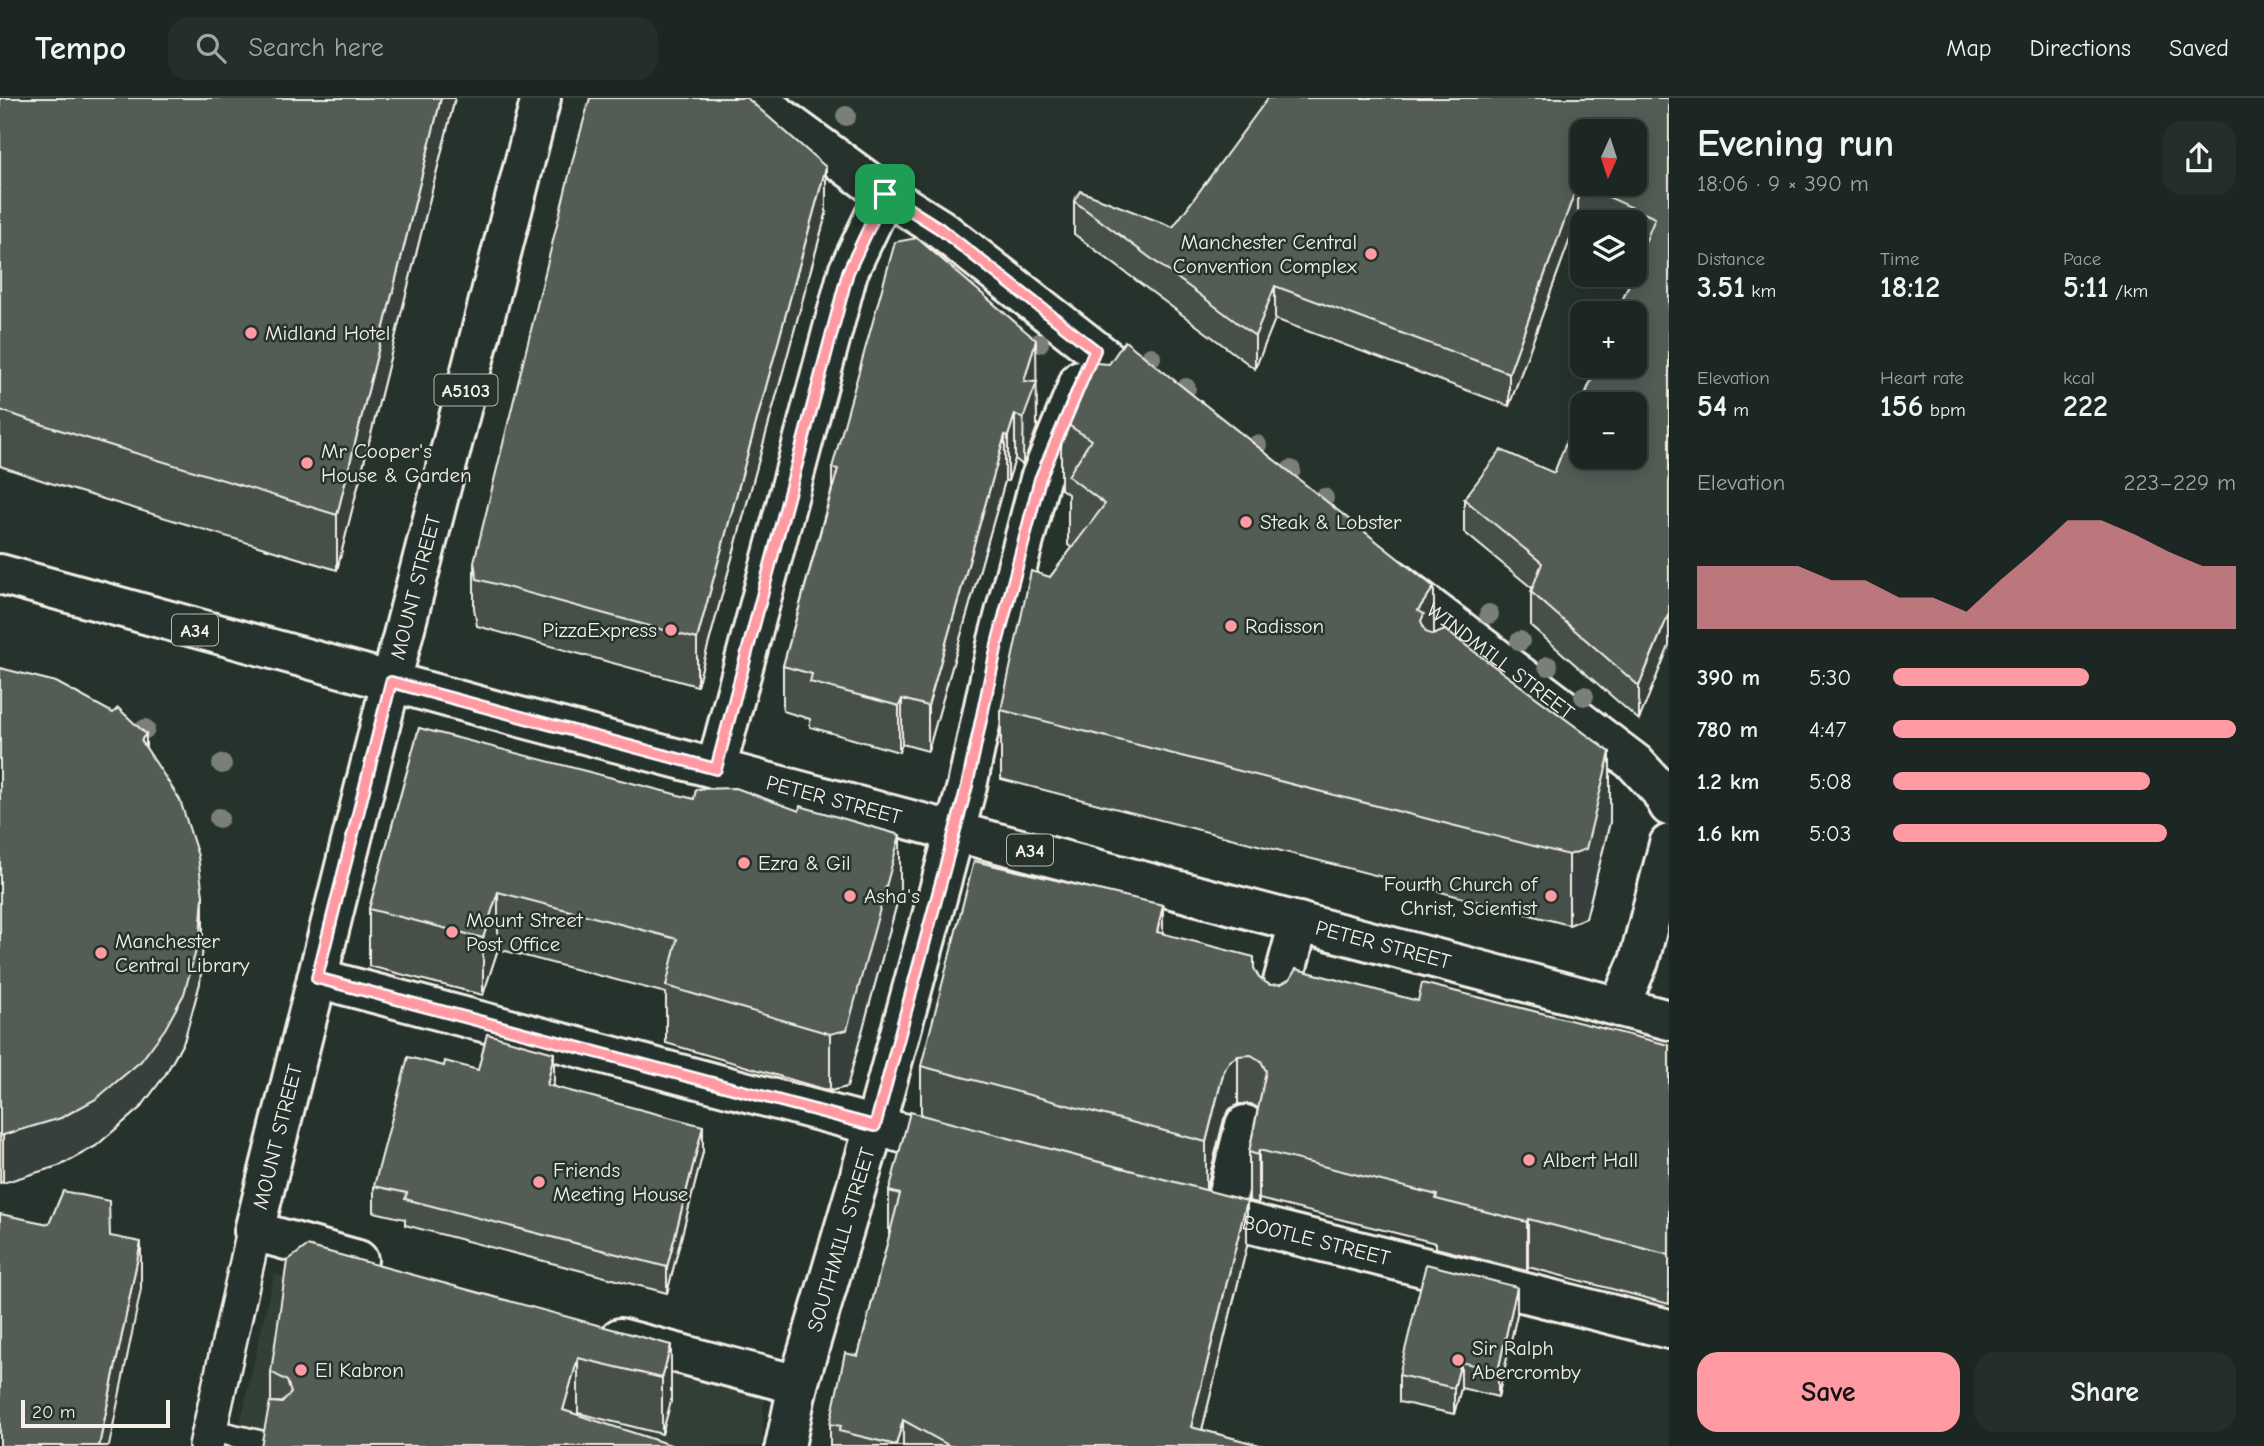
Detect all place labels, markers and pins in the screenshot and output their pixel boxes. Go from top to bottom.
pin [855,164,915,224]
place label: Manchester Central Convention Complex [1173,230,1357,278]
marker: Manchester Central Convention Complex [1363,246,1379,262]
place label: Midland Hotel [265,321,390,345]
marker: Midland Hotel [243,325,259,341]
place label: Mr Cooper's House & Garden [321,439,472,487]
marker: Mr Cooper's House & Garden [299,455,315,471]
place label: Steak & Lobster [1260,510,1402,534]
marker: Steak & Lobster [1238,514,1254,530]
place label: Radisson [1245,614,1324,638]
place label: PizzaExpress [542,618,657,642]
marker: Radisson [1223,618,1239,634]
marker: PizzaExpress [663,622,679,638]
place label: Ezra & Gil [758,851,851,875]
marker: Ezra & Gil [736,855,752,871]
place label: Fourth Church of Christ, Scientist [1384,872,1538,920]
place label: Asha's [864,884,920,908]
marker: Asha's [842,888,858,904]
marker: Fourth Church of Christ, Scientist [1543,888,1559,904]
place label: Mount Street Post Office [466,908,584,956]
marker: Mount Street Post Office [444,924,460,940]
place label: Manchester Central Library [115,929,250,977]
marker: Manchester Central Library [93,945,109,961]
place label: Albert Hall [1543,1148,1638,1172]
marker: Albert Hall [1521,1152,1537,1168]
place label: Friends Meeting House [553,1158,688,1206]
marker: Friends Meeting House [531,1174,547,1190]
place label: Sir Ralph Abercromby [1472,1336,1581,1384]
marker: Sir Ralph Abercromby [1450,1352,1466,1368]
place label: El Kabron [315,1358,404,1382]
marker: El Kabron [293,1362,309,1378]

